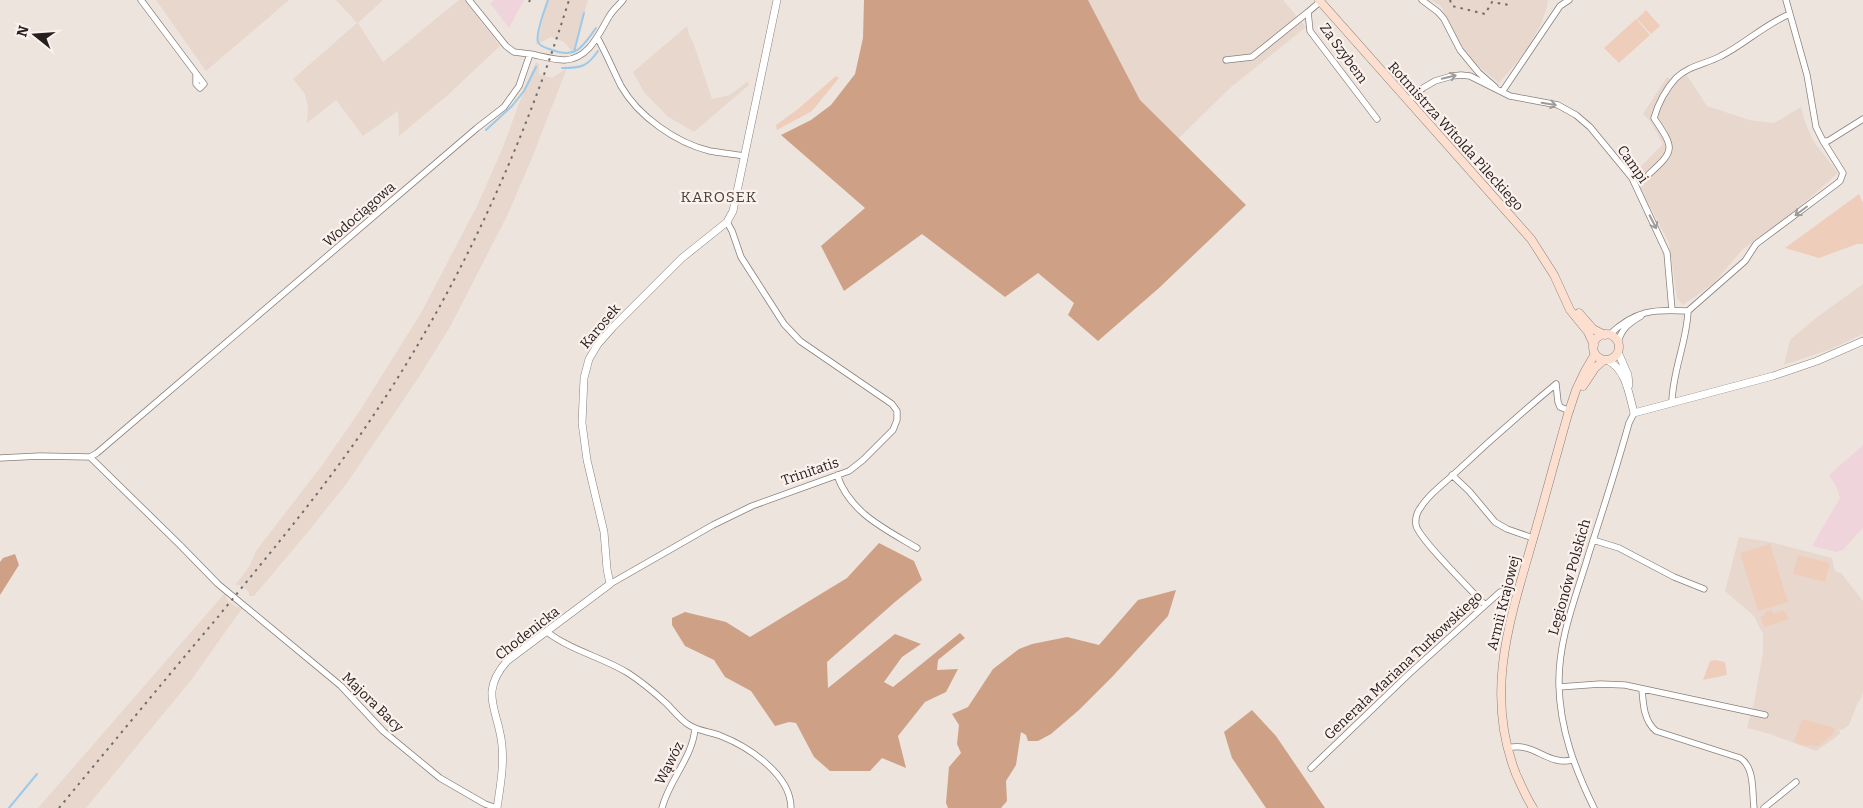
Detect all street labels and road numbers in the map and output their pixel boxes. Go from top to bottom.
street label: Za Szybem [1316,20,1372,87]
street label: Rotmistrza Witolda Pileckiego [1384,58,1527,214]
street label: Campi [1614,142,1652,186]
street label: Wodociągowa [320,178,399,250]
street label: Karosek [577,300,624,352]
street label: Trinitatis [779,454,841,489]
street label: Legionów Polskich [1545,517,1594,637]
street label: Armii Krajowej [1484,554,1523,652]
street label: Generała Mariana Turkowskiego [1321,587,1486,743]
street label: Chodenicka [492,603,563,664]
street label: Majora Bacy [338,669,407,736]
street label: Wąwóz [651,739,688,788]

